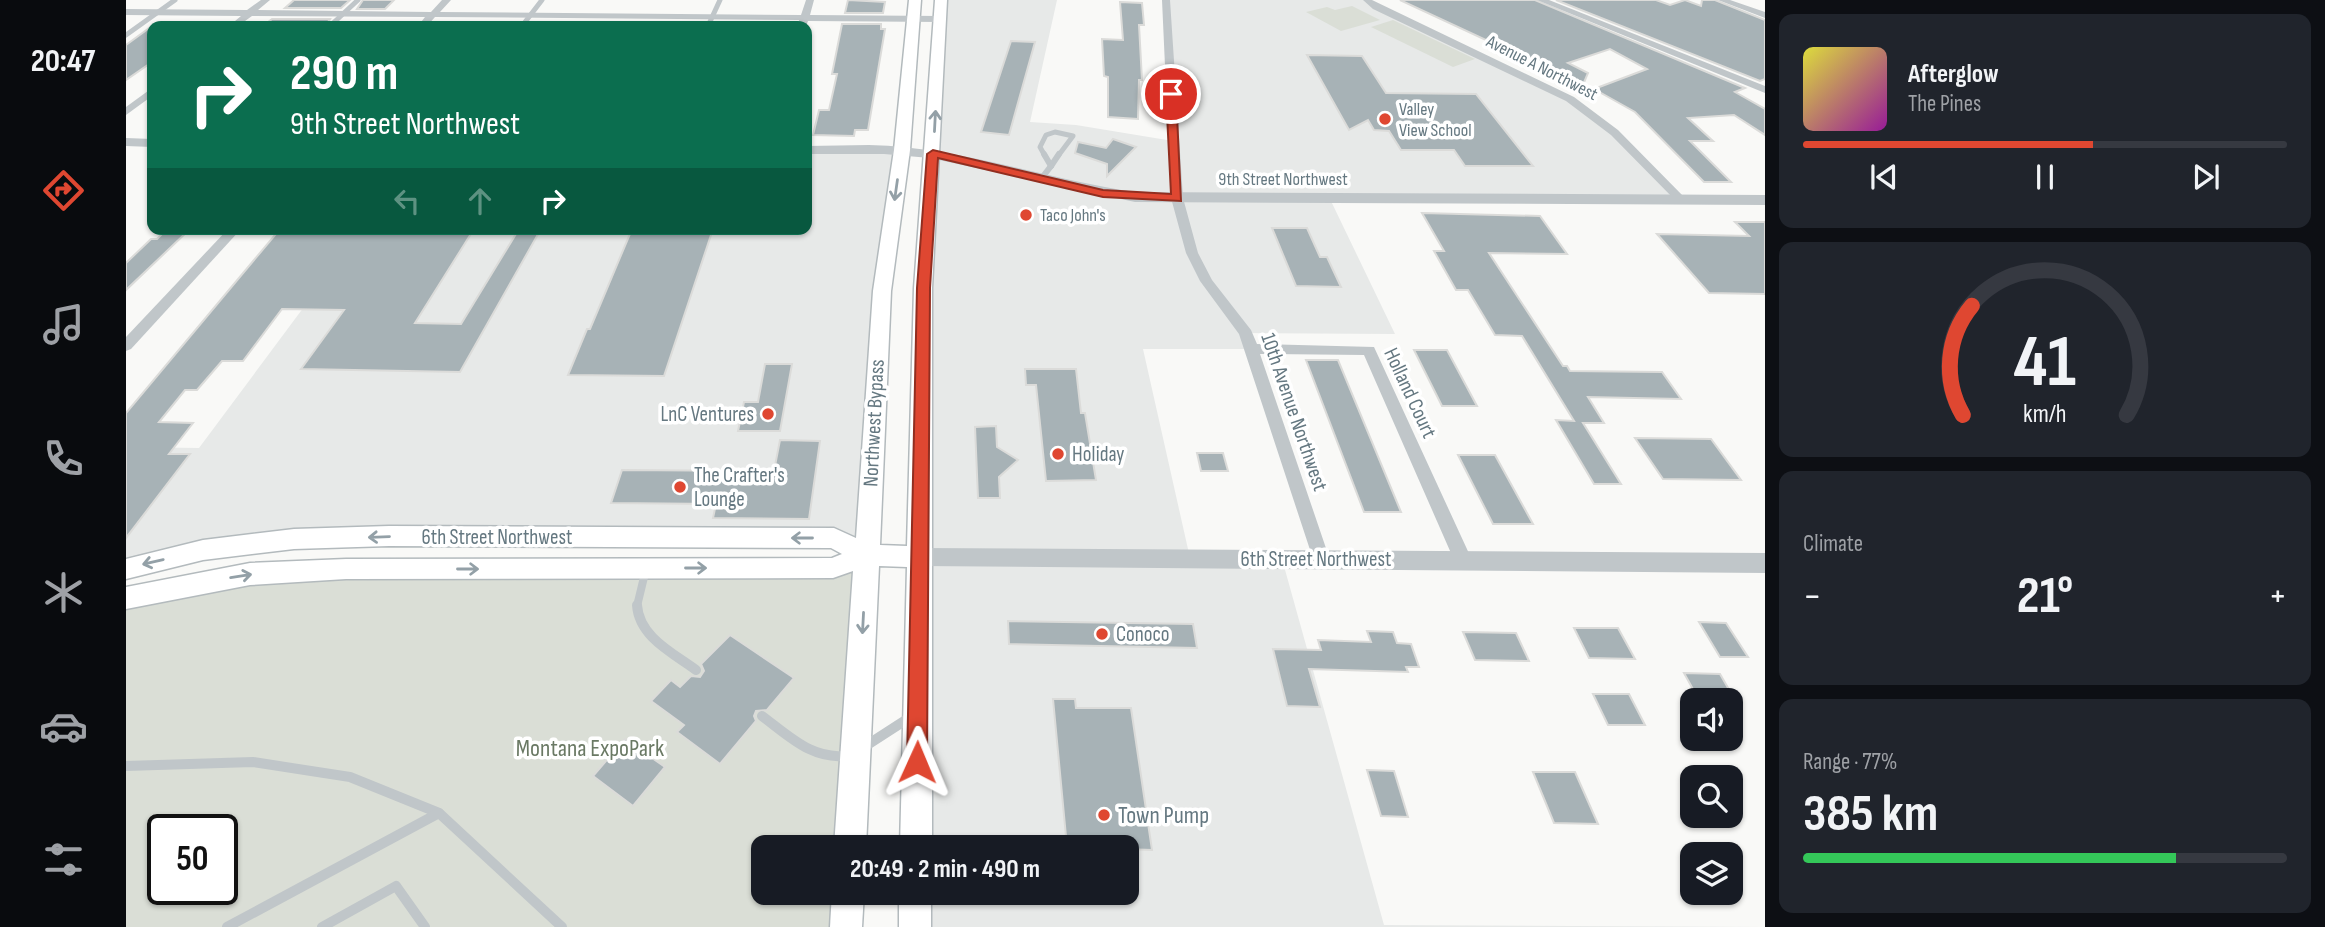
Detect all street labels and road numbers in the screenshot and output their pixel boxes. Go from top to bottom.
street label: Avenue A Northwest [1482,31,1602,105]
street label: 9th Street Northwest [1218,169,1348,190]
street label: 10th Avenue Northwest [1255,330,1333,494]
street label: Holland Court [1378,344,1442,442]
street label: Northwest Bypass [858,359,890,487]
street label: 6th Street Northwest [422,525,572,550]
street label: 6th Street Northwest [1241,547,1391,572]

